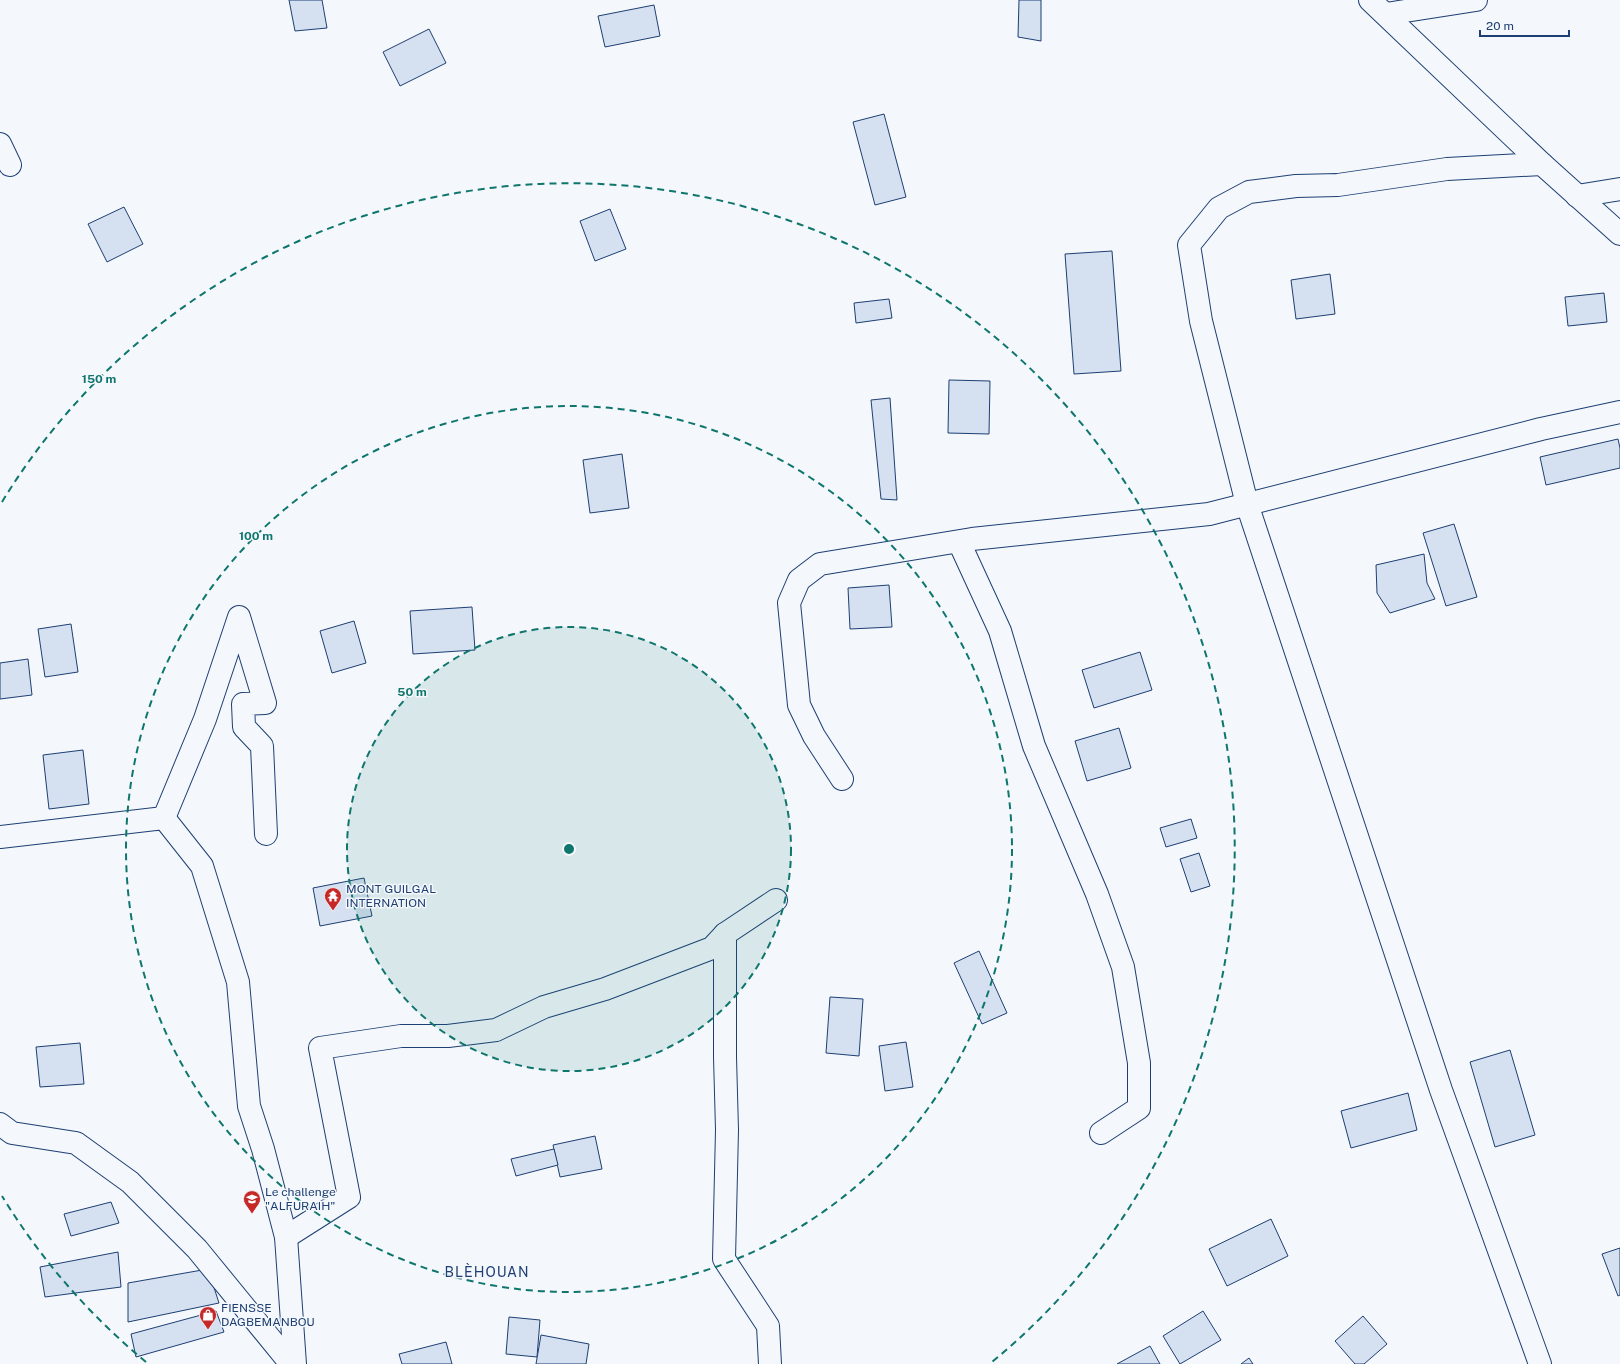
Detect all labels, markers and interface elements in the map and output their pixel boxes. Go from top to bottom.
scale bar [1480,12,1569,38]
text: 20 m [1486,19,1514,33]
text: 150 m [82,372,116,386]
text: 100 m [239,529,273,543]
text: 50 m [397,685,427,699]
centre of rings [562,842,576,856]
place label: MONT GUILGAL INTERNATION [346,882,436,910]
temple icon: MONT GUILGAL INTERNATION [323,886,343,911]
place label: Le challenge "ALFURAIH" [265,1185,336,1213]
school or university icon: Le challenge "ALFURAIH" [242,1189,262,1214]
district label: BLÈHOUAN [445,1263,529,1280]
place label: FIENSSE DAGBEMANBOU [221,1301,315,1329]
shop icon: FIENSSE DAGBEMANBOU [198,1305,218,1330]

